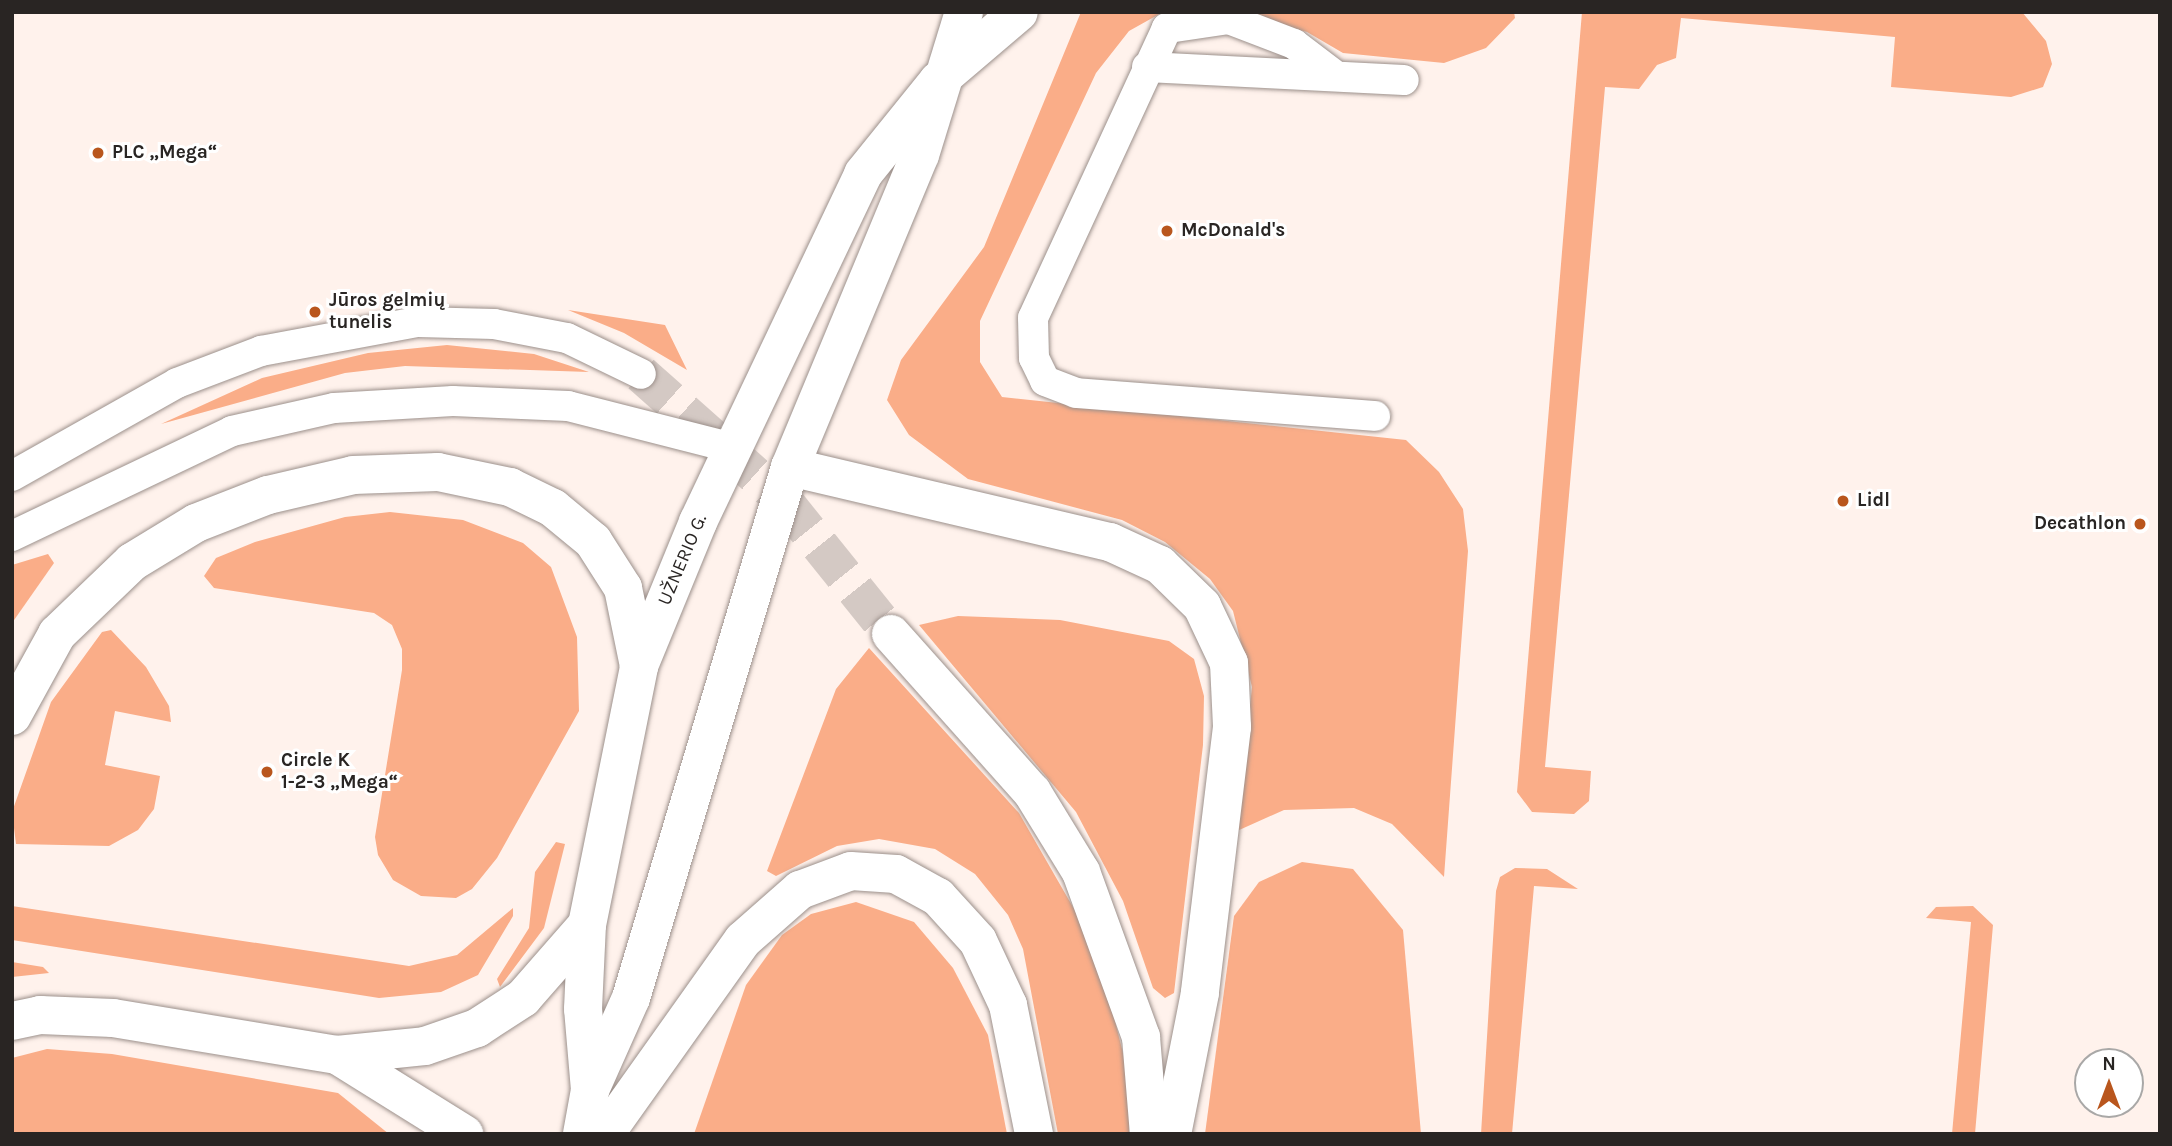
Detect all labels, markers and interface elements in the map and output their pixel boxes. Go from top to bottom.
place label: PLC „Mega“ [112,142,217,164]
marker: PLC „Mega“ [90,145,106,161]
place label: McDonald's [1181,220,1285,242]
marker: McDonald's [1159,223,1175,239]
place label: Jūros gelmių tunelis [329,290,445,334]
marker: Jūros gelmių tunelis [307,304,323,320]
place label: Lidl [1857,490,1890,512]
marker: Lidl [1835,493,1851,509]
street label: UŽNERIO G. [654,511,712,609]
place label: Decathlon [2034,513,2126,535]
marker: Decathlon [2132,516,2148,532]
place label: Circle K 1-2-3 „Mega“ [281,750,398,794]
marker: Circle K 1-2-3 „Mega“ [259,764,275,780]
north arrow [2074,1048,2144,1118]
text: N [2102,1053,2116,1075]

